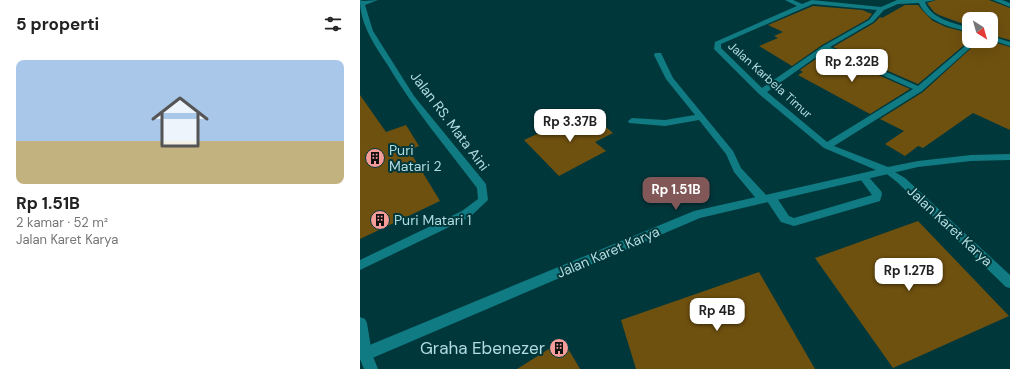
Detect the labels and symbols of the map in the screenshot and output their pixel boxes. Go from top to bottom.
north arrow [962,12,998,48]
street label: Jalan Karbela Timur [725,38,816,122]
pin: Rp 2.32B [811,49,893,83]
street label: Jalan RS. Mata Aini [407,68,493,174]
pin: Rp 3.37B [529,109,611,143]
place label: Puri Matari 2 [389,141,442,175]
building icon: Puri Matari 2 [364,147,386,169]
pin: Rp 1.51B [635,177,717,211]
street label: Jalan Karet Karya [904,182,996,270]
building icon: Puri Matari 1 [369,209,391,231]
place label: Puri Matari 1 [394,211,471,229]
street label: Jalan Karet Karya [554,222,662,282]
pin: Rp 1.27B [868,258,950,292]
pin: Rp 4B [689,298,745,332]
place label: Graha Ebenezer [420,337,545,359]
building icon: Graha Ebenezer [548,337,570,359]

